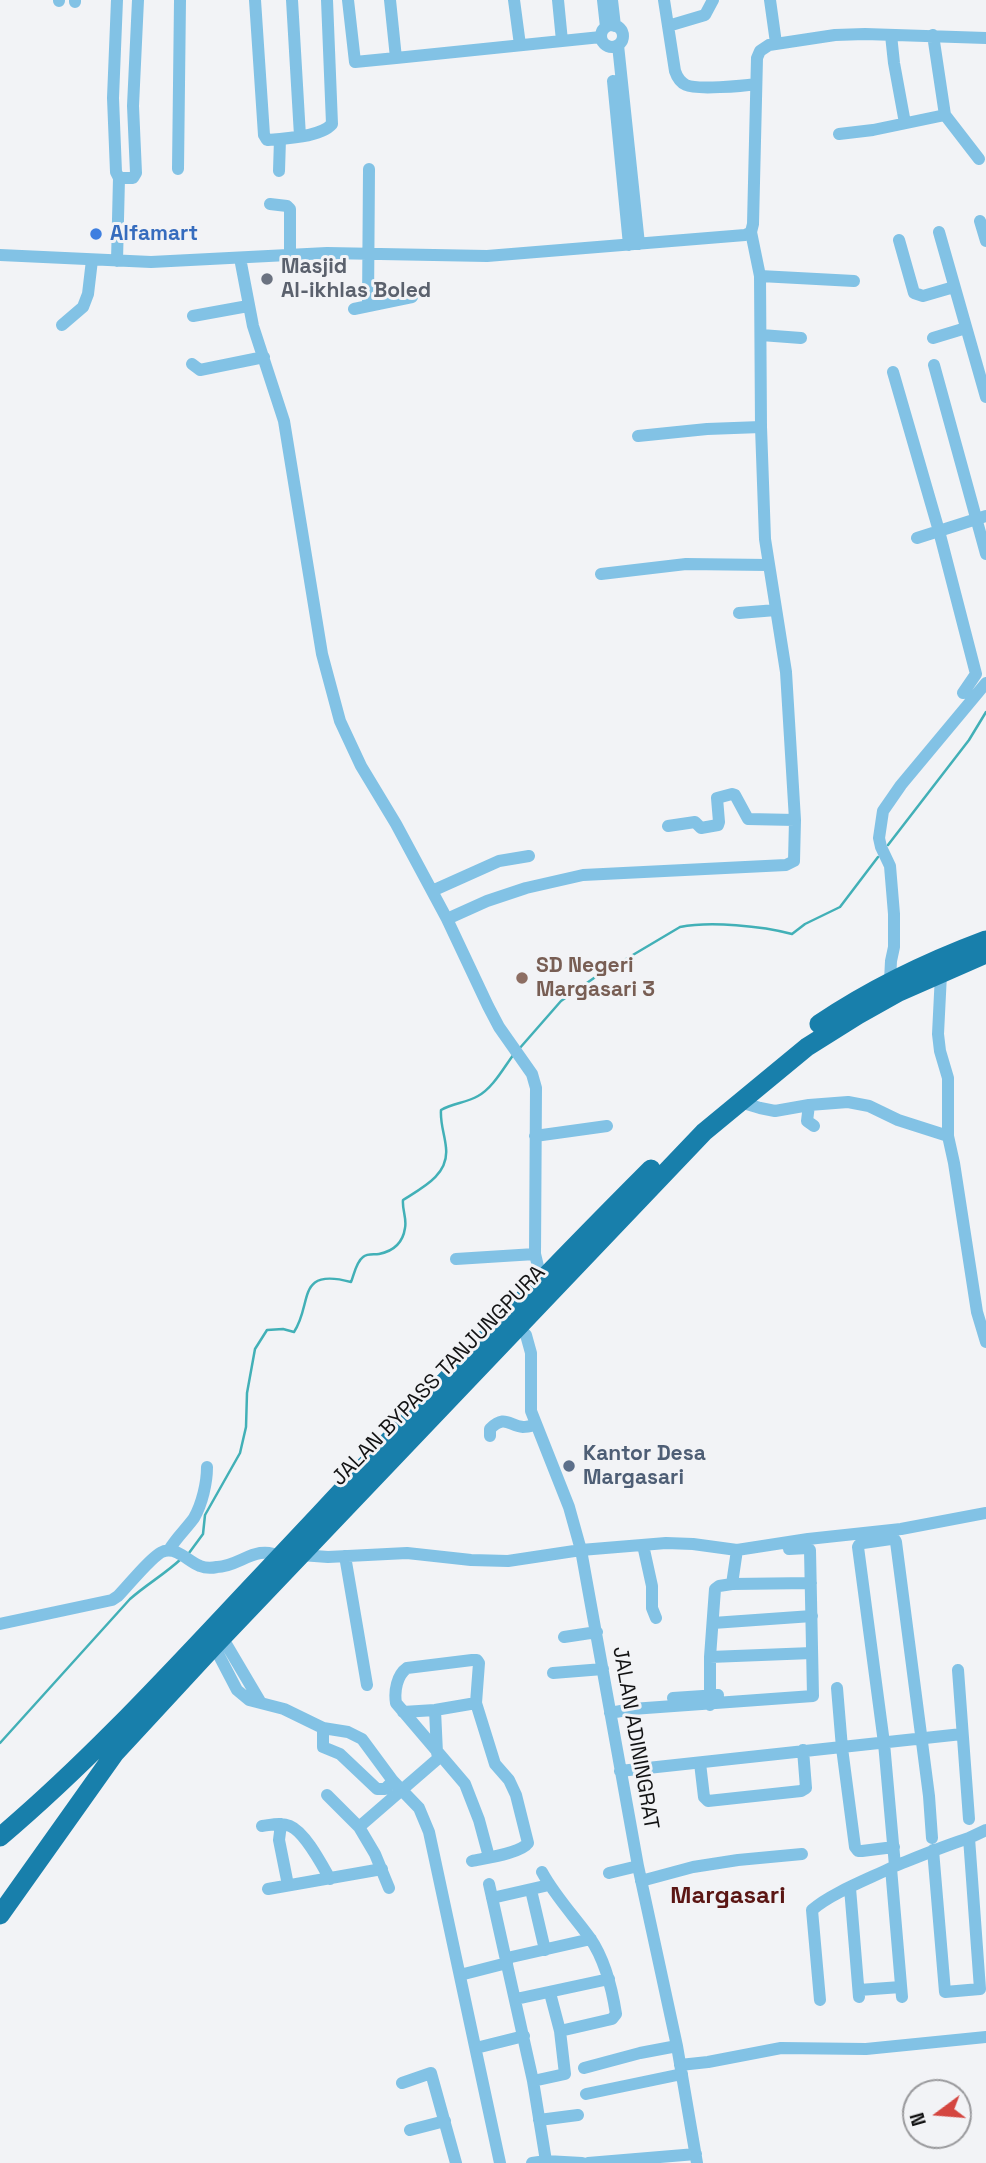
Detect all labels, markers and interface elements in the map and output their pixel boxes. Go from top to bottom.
place label: Alfamart [110,221,198,247]
marker: Alfamart [88,226,104,242]
place label: Masjid Al-ikhlas Boled [281,254,431,304]
marker: Masjid Al-ikhlas Boled [259,271,275,287]
place label: SD Negeri Margasari 3 [536,953,655,1003]
marker: SD Negeri Margasari 3 [514,970,530,986]
street label: JALAN BYPASS TANJUNGPURA [327,1261,551,1491]
place label: Kantor Desa Margasari [583,1441,706,1491]
marker: Kantor Desa Margasari [561,1458,577,1474]
street label: JALAN ADININGRAT [606,1644,664,1832]
district label: Margasari [670,1882,786,1910]
north arrow [902,2079,972,2149]
text: N [904,2110,932,2129]

